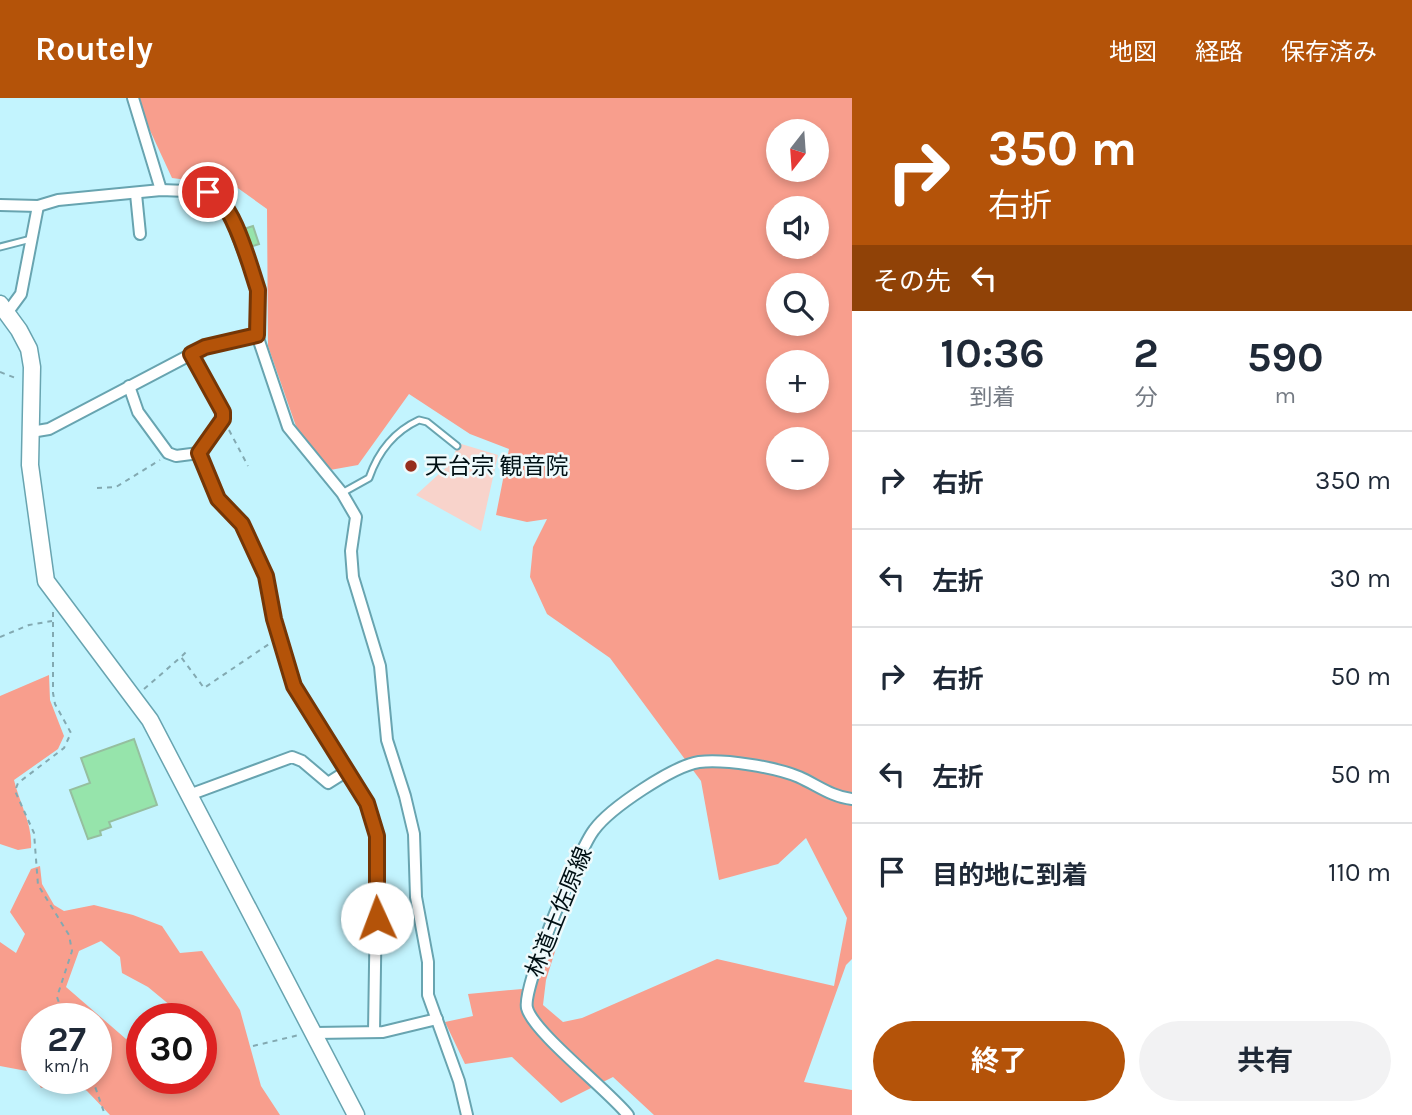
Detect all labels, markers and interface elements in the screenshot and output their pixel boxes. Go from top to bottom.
text: Routely [35,30,153,68]
text: 地図 [1109,38,1157,66]
text: 経路 [1195,38,1243,66]
text: 保存済み [1281,38,1377,66]
north arrow [766,119,830,182]
map controls [766,119,829,490]
text: 350 m [988,120,1137,177]
icon: right [873,126,964,217]
pin [178,162,238,222]
icon: arrive [189,173,227,211]
text: 右折 [988,187,1052,224]
button: sound [766,196,829,259]
icon: left [965,259,1003,297]
text: その先 [873,266,951,297]
button: search [766,273,829,336]
text: 10:36 [940,328,1045,378]
text: 2 [1133,328,1159,378]
text: 590 [1247,332,1324,382]
button: + [766,350,829,413]
text: m [1275,382,1296,409]
text: 到着 [970,384,1016,411]
text: 分 [1134,384,1157,411]
button: − [766,427,829,490]
place label: 天台宗 観音院 [425,453,568,480]
marker: 天台宗 観音院 [403,458,419,474]
icon: right [873,461,911,499]
text: 350 m [1315,465,1391,496]
text: 右折 [932,468,984,499]
icon: left [873,559,911,597]
text: 30 m [1330,563,1391,594]
text: 左折 [932,566,984,597]
icon: right [873,657,911,695]
text: 50 m [1330,661,1391,692]
text: 右折 [932,664,984,695]
icon: left [873,755,911,793]
text: 50 m [1330,759,1391,790]
text: 左折 [932,762,984,793]
street label: 林道土佐原線 [521,843,597,981]
icon: arrive [873,853,911,891]
text: 110 m [1328,857,1391,888]
text: 目的地に到着 [932,860,1088,891]
position arrow [340,881,414,955]
speed limit sign: 30 [126,1003,217,1094]
text: 27 [47,1019,86,1060]
button: 終了 [873,1021,1125,1101]
button: 共有 [1139,1021,1391,1101]
text: km/h [44,1055,89,1077]

